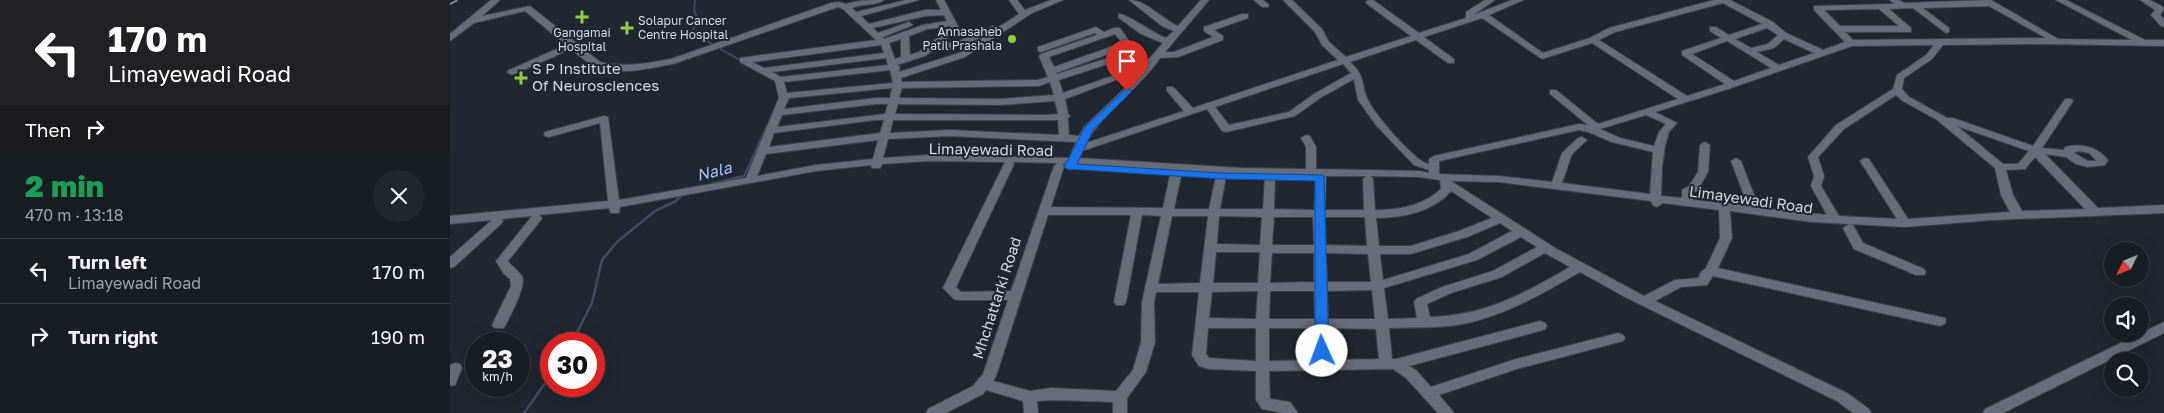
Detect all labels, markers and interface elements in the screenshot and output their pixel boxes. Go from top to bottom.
marker: Gangamai Hospital [575,10,589,24]
place label: Solapur Cancer Centre Hospital [638,13,729,42]
text: 170 m [108,18,207,60]
icon: left [25,20,90,85]
marker: Solapur Cancer Centre Hospital [620,21,634,35]
place label: Annasaheb Patil Prashala [922,24,1002,53]
place label: Gangamai Hospital [553,25,611,54]
marker: Annasaheb Patil Prashala [1006,33,1018,45]
pin [1106,40,1148,91]
icon: arrive [1113,47,1141,75]
place label: S P Institute Of Neurosciences [532,59,659,94]
text: Limayewadi Road [108,60,291,87]
marker: S P Institute Of Neurosciences [514,71,528,85]
icon: right [81,115,109,143]
text: Then [25,118,71,141]
street label: Limayewadi Road [928,139,1054,159]
water label: Nala [694,157,734,185]
text: 2 min [25,168,104,204]
button: close [373,170,425,222]
street label: Limayewadi Road [1688,181,1814,217]
text: 470 m · 13:18 [25,205,124,225]
street label: Mhchattarki Road [968,235,1024,361]
north arrow [2104,242,2149,288]
map controls [2104,242,2149,397]
text: Turn left [68,250,147,273]
icon: left [25,257,53,285]
text: 170 m [372,260,425,283]
text: Limayewadi Road [68,273,201,293]
button: sound [2104,297,2149,342]
icon: right [25,322,53,350]
position arrow [1295,324,1347,376]
text: Turn right [68,325,158,348]
text: 190 m [371,325,425,348]
speed limit sign: 30 [540,332,605,397]
text: 23 [482,343,513,374]
button: search [2104,352,2149,397]
text: km/h [482,369,513,384]

